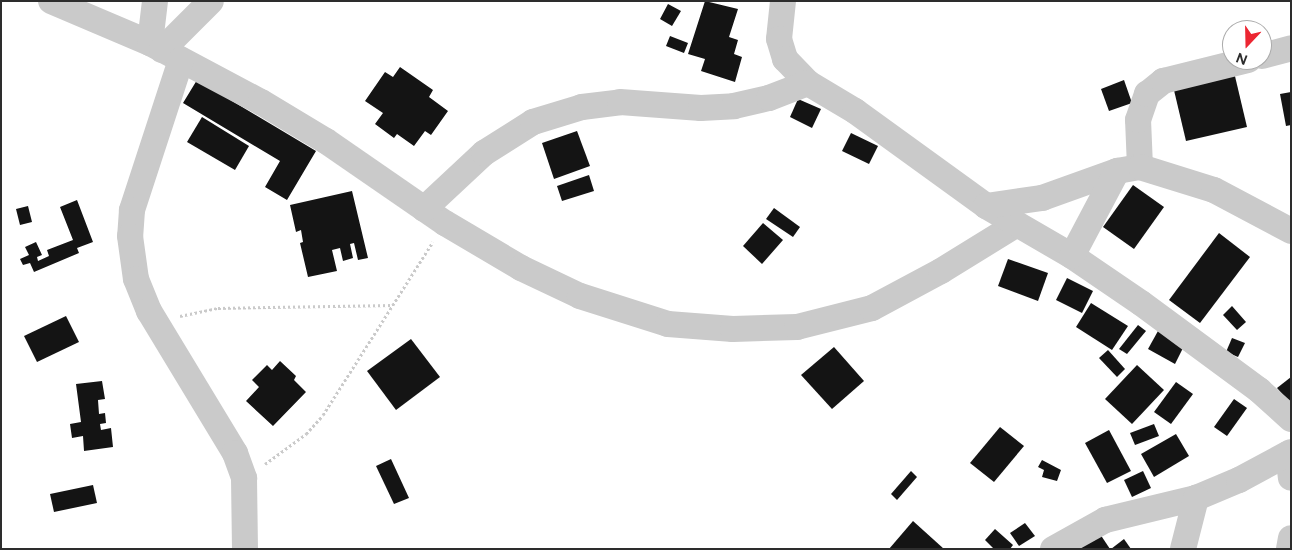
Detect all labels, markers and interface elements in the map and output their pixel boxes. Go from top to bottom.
north arrow [1222,20,1272,70]
text: N [1234,49,1250,68]

